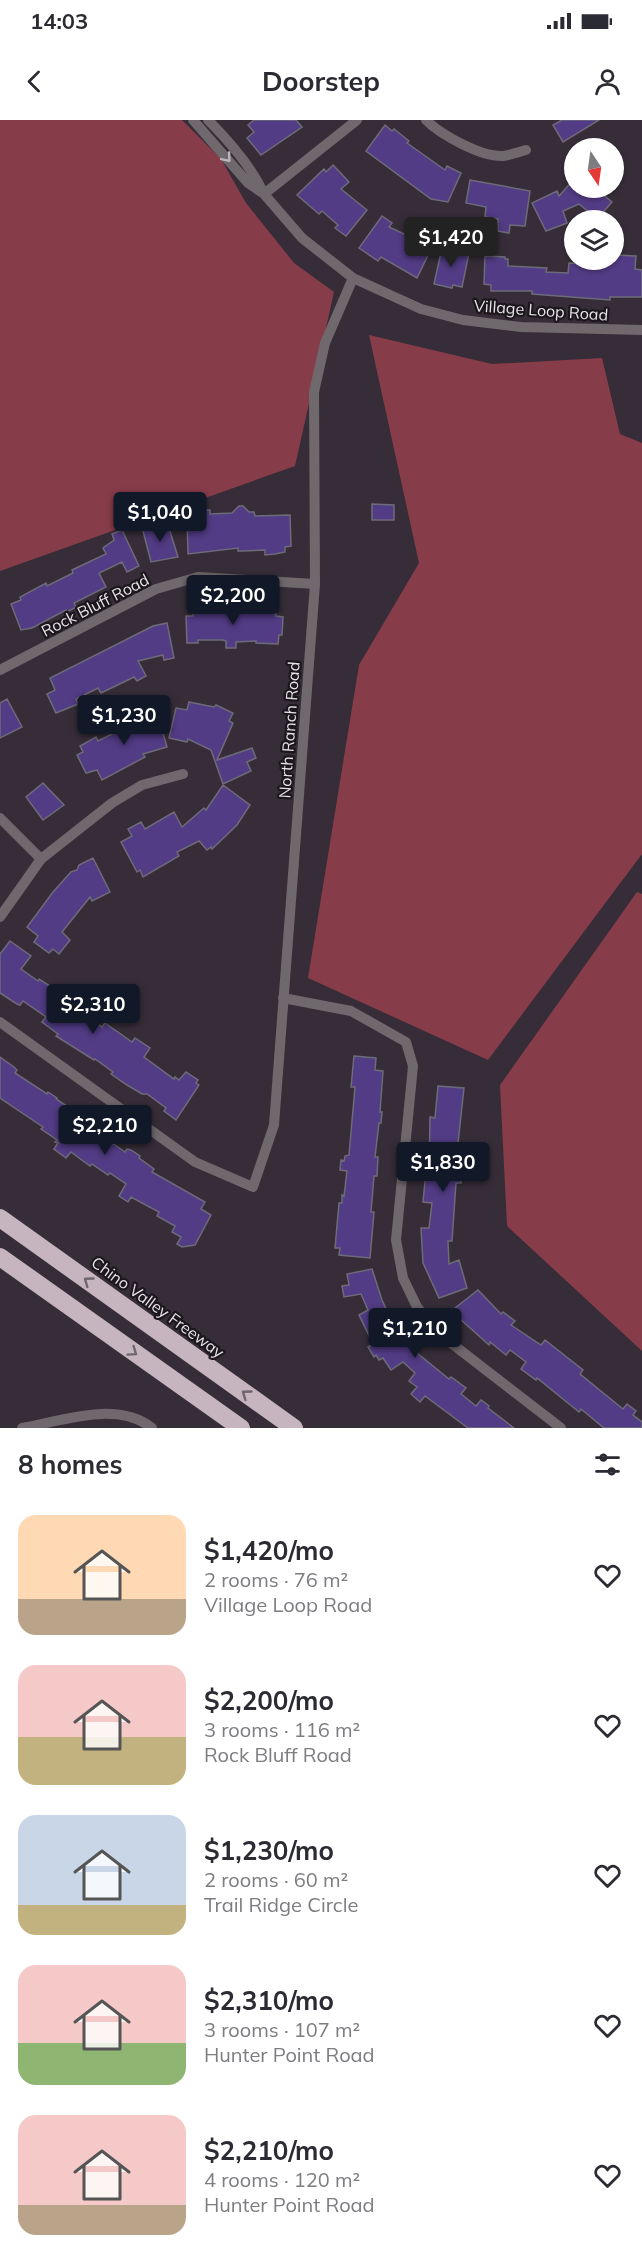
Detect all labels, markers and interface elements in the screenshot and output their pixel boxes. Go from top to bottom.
text: 14:03 [30,7,88,35]
text: Doorstep [262,64,380,98]
icon: back [18,65,51,98]
icon: person [591,65,624,98]
north arrow [564,138,624,198]
map controls [564,138,624,270]
one-way arrow [220,151,231,162]
button: layers [564,210,624,270]
pin: $1,420 [402,217,500,268]
text: $1,420 [419,224,483,249]
street label: Village Loop Road [473,295,609,325]
pin: $1,040 [111,492,209,543]
text: $1,040 [128,499,192,524]
street label: Rock Bluff Road [38,569,152,641]
pin: $2,200 [184,575,282,626]
text: $2,200 [201,582,265,607]
street label: North Ranch Road [274,661,304,799]
pin: $1,230 [75,695,173,746]
text: $1,230 [92,702,156,727]
pin: $2,310 [44,984,142,1035]
text: $2,310 [61,991,125,1016]
pin: $2,210 [56,1105,154,1156]
text: $2,210 [73,1112,137,1137]
pin: $1,830 [394,1142,492,1193]
text: $1,830 [411,1149,475,1174]
street label: Chino Valley Freeway [88,1252,229,1362]
one-way arrow [83,1277,94,1288]
pin: $1,210 [366,1308,464,1359]
text: $1,210 [383,1315,447,1340]
one-way arrow [127,1345,138,1356]
one-way arrow [242,1390,253,1401]
text: 8 homes [18,1448,122,1481]
icon: filters [591,1448,624,1481]
text: $1,420/mo [204,1534,334,1567]
icon: home [66,1539,138,1611]
icon: heart [591,1559,624,1592]
text: 2 rooms · 76 m² [204,1567,348,1592]
text: Village Loop Road [204,1592,372,1617]
text: $2,200/mo [204,1684,334,1717]
icon: home [66,1689,138,1761]
icon: heart [591,1709,624,1742]
text: 3 rooms · 116 m² [204,1717,360,1742]
text: Rock Bluff Road [204,1742,352,1767]
text: $1,230/mo [204,1834,334,1867]
icon: home [66,1839,138,1911]
icon: heart [591,1859,624,1892]
text: 2 rooms · 60 m² [204,1867,348,1892]
text: Trail Ridge Circle [204,1892,358,1917]
text: $2,310/mo [204,1984,334,2017]
icon: home [66,1989,138,2061]
icon: heart [591,2009,624,2042]
text: 3 rooms · 107 m² [204,2017,360,2042]
text: Hunter Point Road [204,2042,375,2067]
text: $2,210/mo [204,2134,334,2167]
icon: home [66,2139,138,2211]
icon: heart [591,2159,624,2192]
text: 4 rooms · 120 m² [204,2167,360,2192]
text: Hunter Point Road [204,2192,375,2217]

